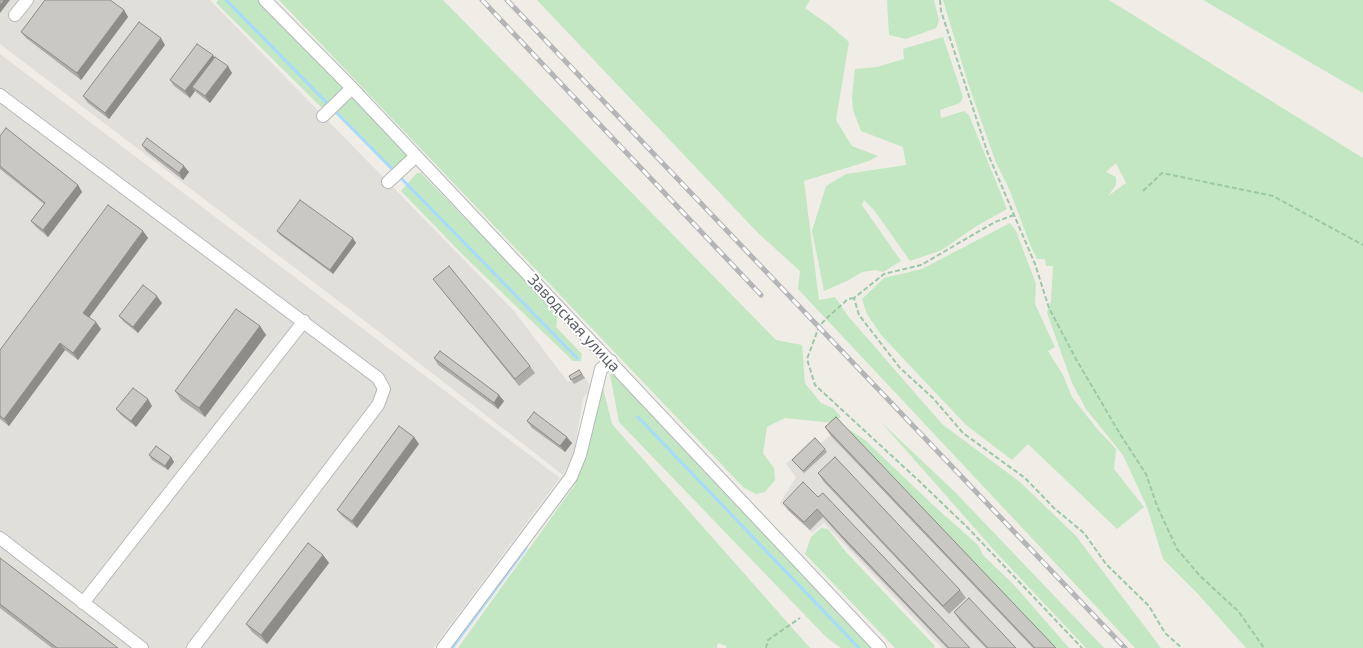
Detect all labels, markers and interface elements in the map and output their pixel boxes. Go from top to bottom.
street label: Заводская улица [524,270,624,376]

